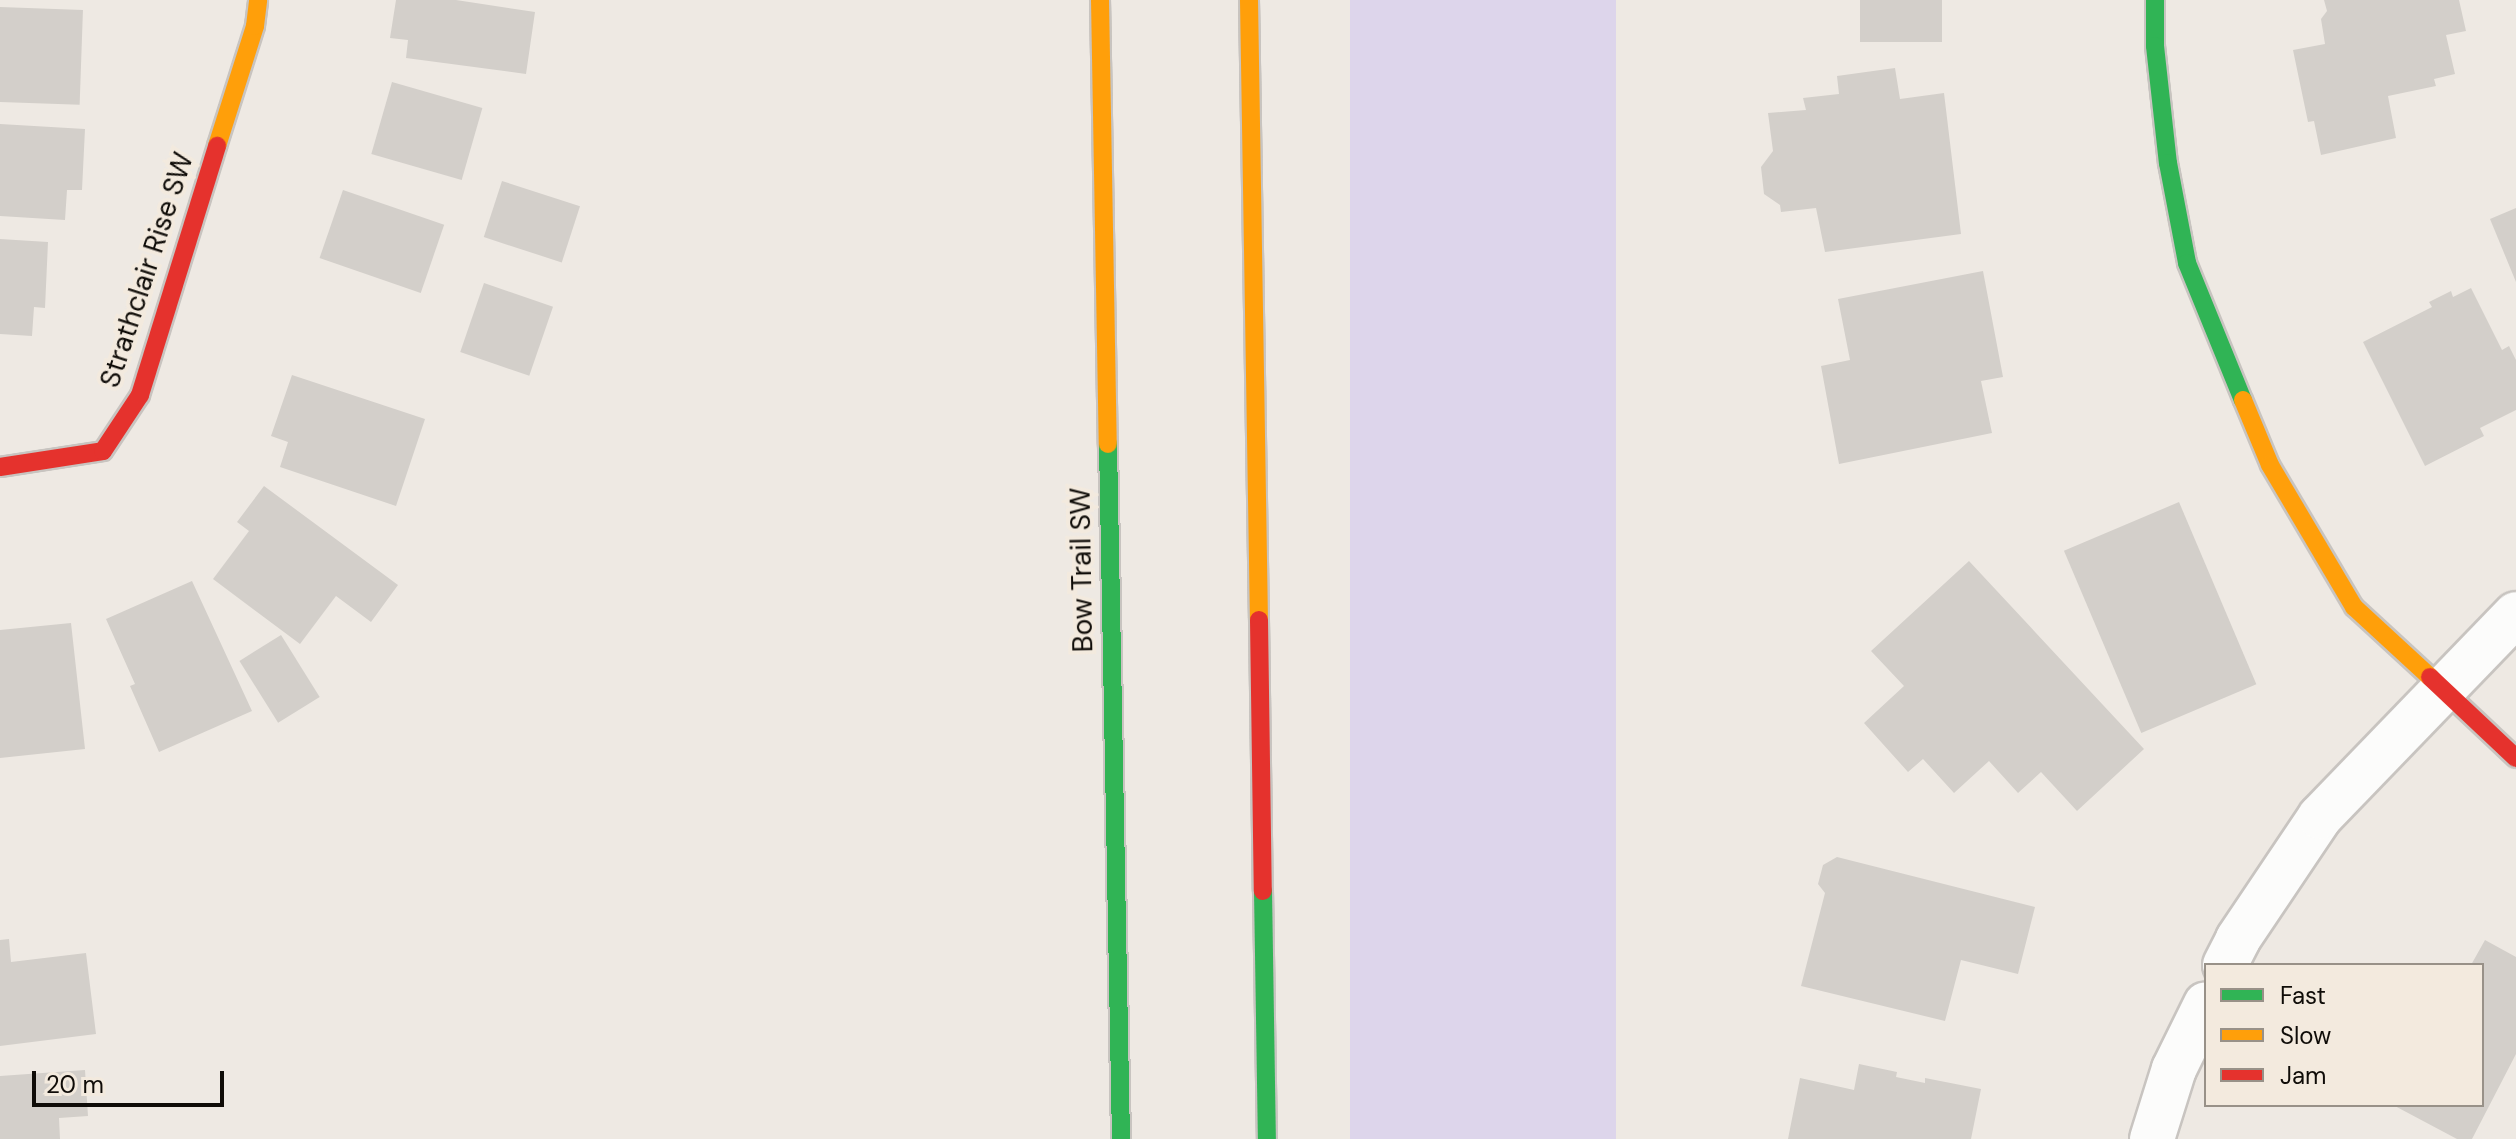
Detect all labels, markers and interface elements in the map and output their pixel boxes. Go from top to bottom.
street label: Strathclair Rise SW [93,148,201,392]
street label: Bow Trail SW [1064,487,1100,653]
legend [2204,963,2484,1107]
text: Fast [2280,980,2326,1011]
text: Slow [2280,1020,2331,1051]
scale bar [36,1055,228,1105]
text: Jam [2280,1060,2326,1091]
text: 20 m [46,1069,104,1100]

